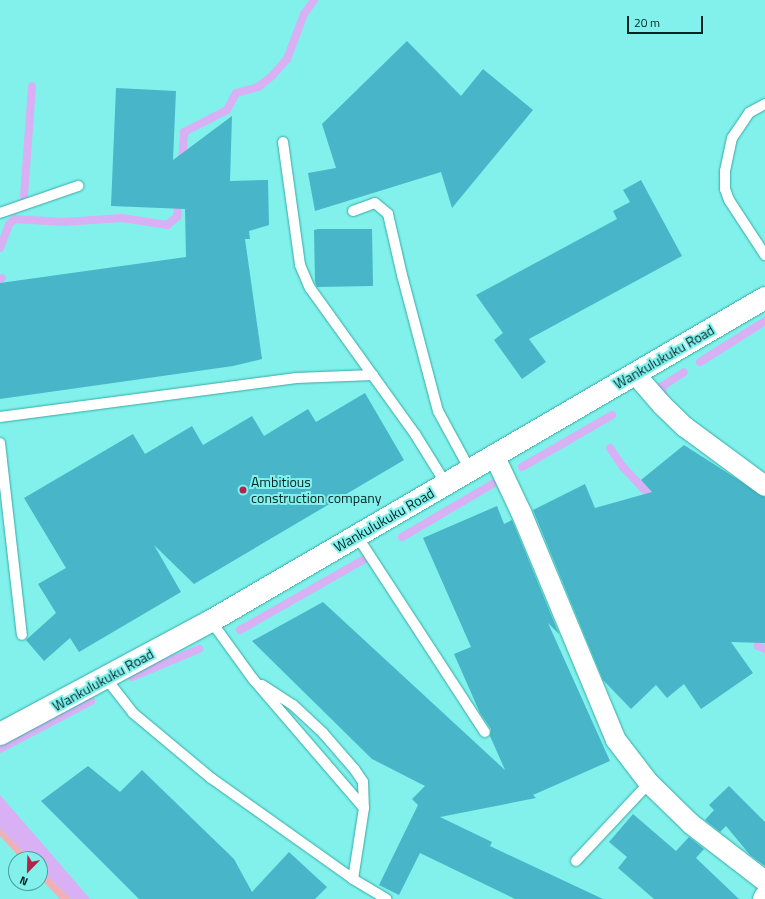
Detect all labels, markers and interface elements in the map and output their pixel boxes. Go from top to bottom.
scale bar [629,8,705,34]
text: 20 m [634,13,660,32]
street label: Wankulukuku Road [611,321,717,393]
place label: Ambitious construction company [251,474,381,506]
street label: Wankulukuku Road [331,484,437,556]
marker: Ambitious construction company [238,485,248,495]
street label: Wankulukuku Road [49,645,157,715]
north arrow [8,851,48,891]
text: N [17,872,30,890]

